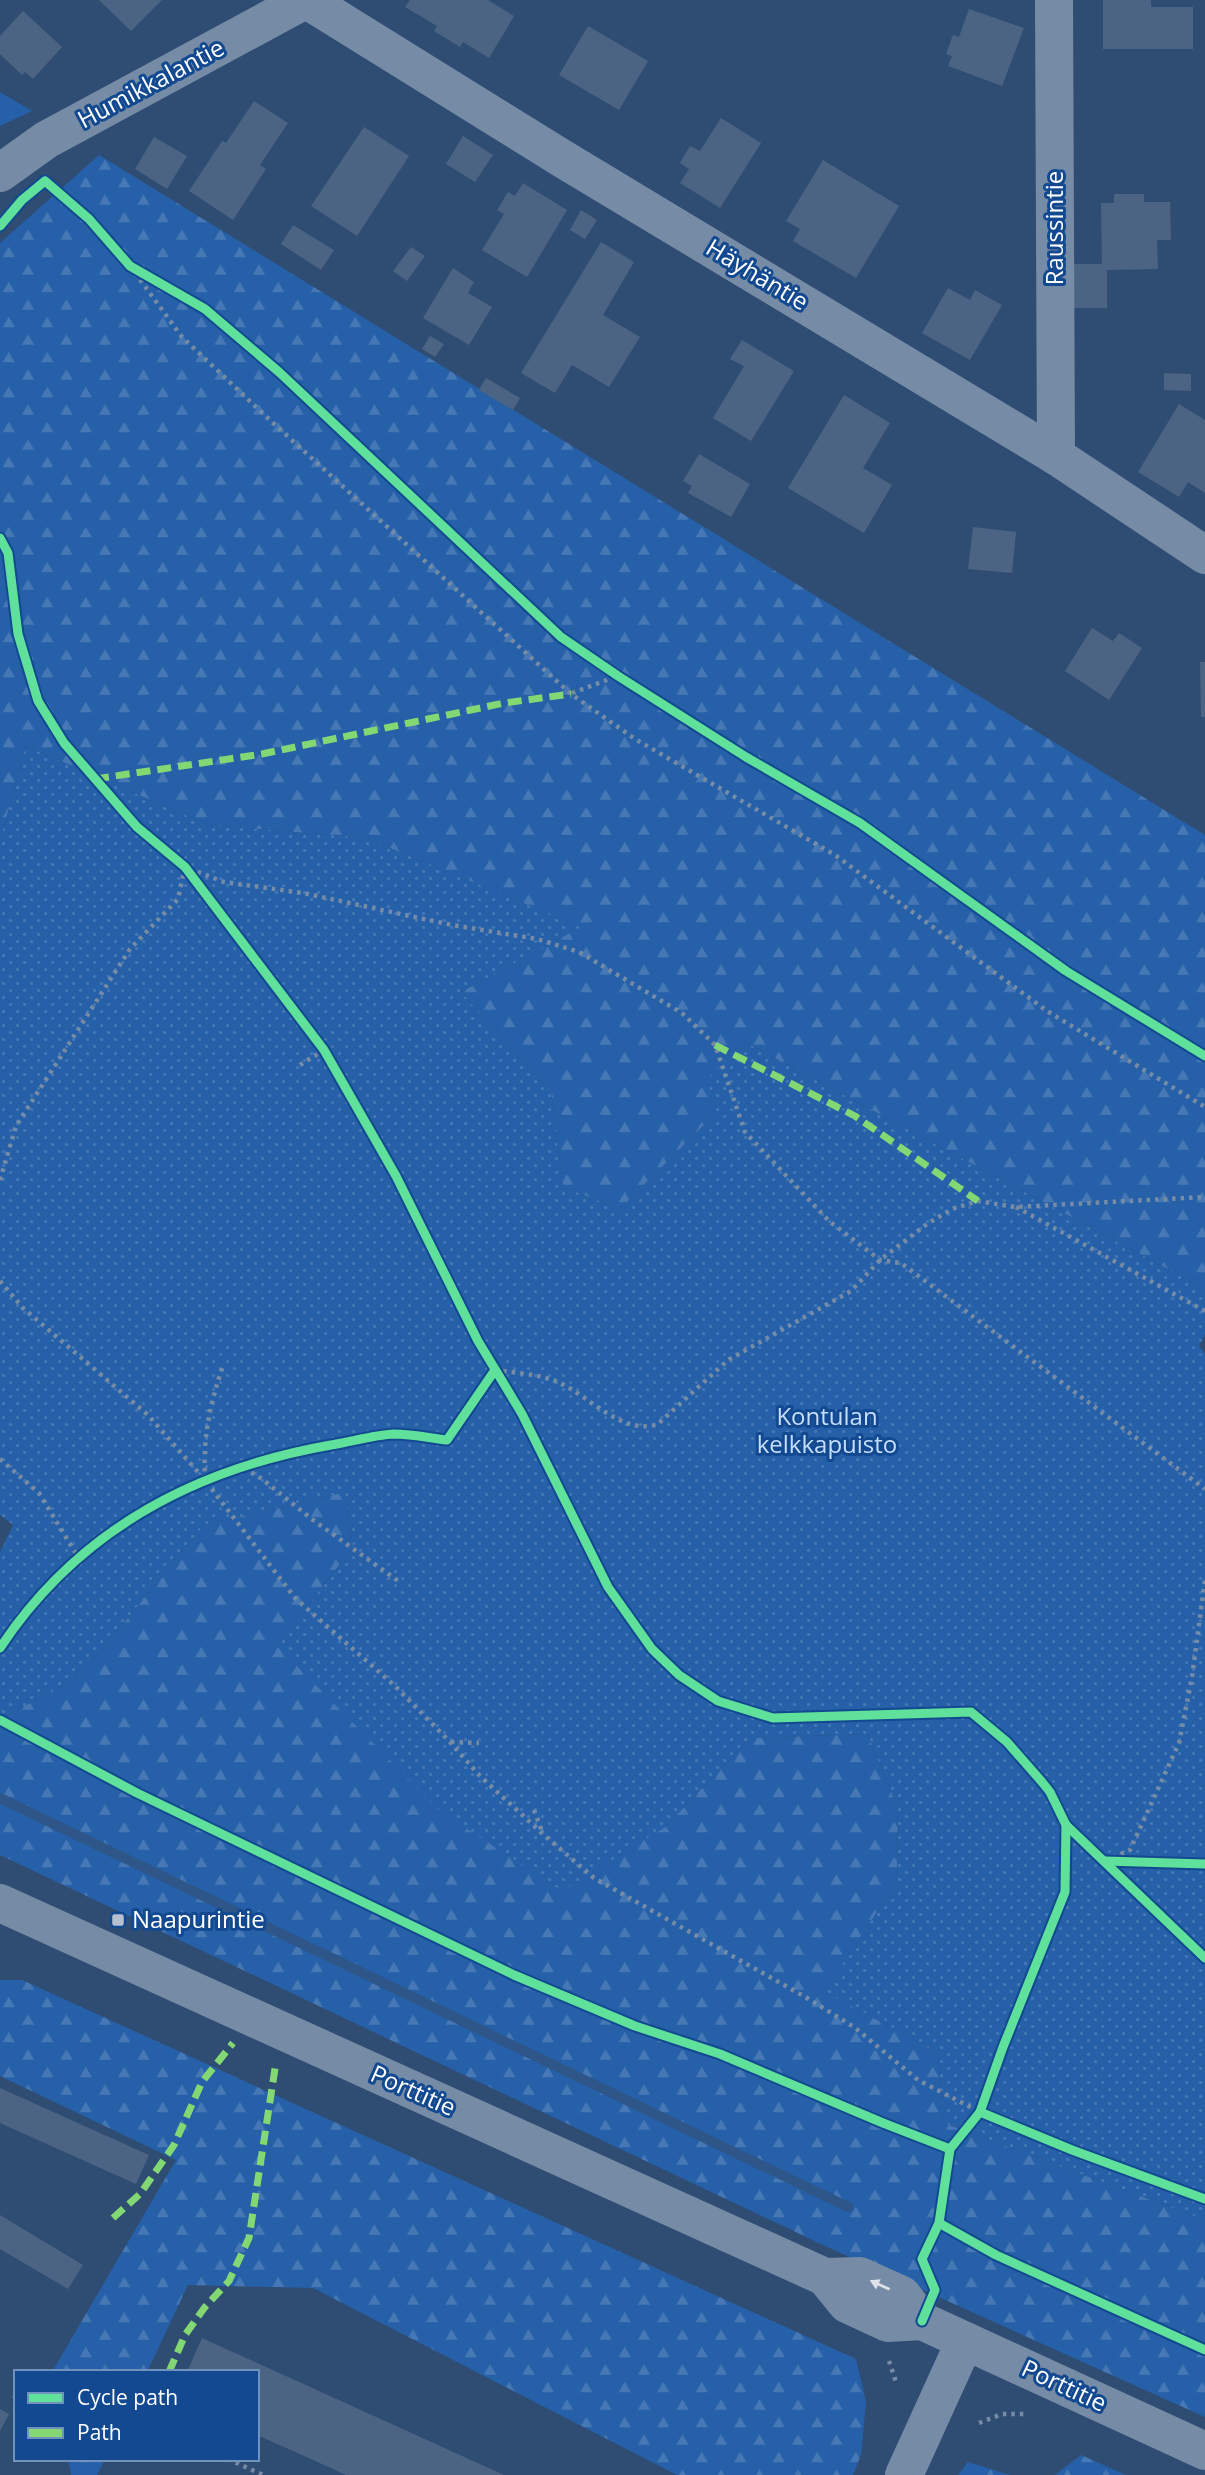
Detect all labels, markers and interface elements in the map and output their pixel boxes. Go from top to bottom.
street label: Humikkalantie [71,30,229,135]
street label: Raussintie [1037,171,1070,285]
street label: Häyhäntie [700,230,815,317]
park label: Kontulan kelkkapuisto [757,1399,897,1460]
place label: Naapurintie [132,1902,265,1935]
marker: Naapurintie [110,1912,126,1928]
street label: Porttitie [366,2056,461,2123]
one-way arrow [870,2279,891,2290]
street label: Porttitie [1017,2351,1112,2419]
legend [14,2370,259,2461]
text: Cycle path [77,2383,178,2411]
text: Path [77,2418,122,2446]

